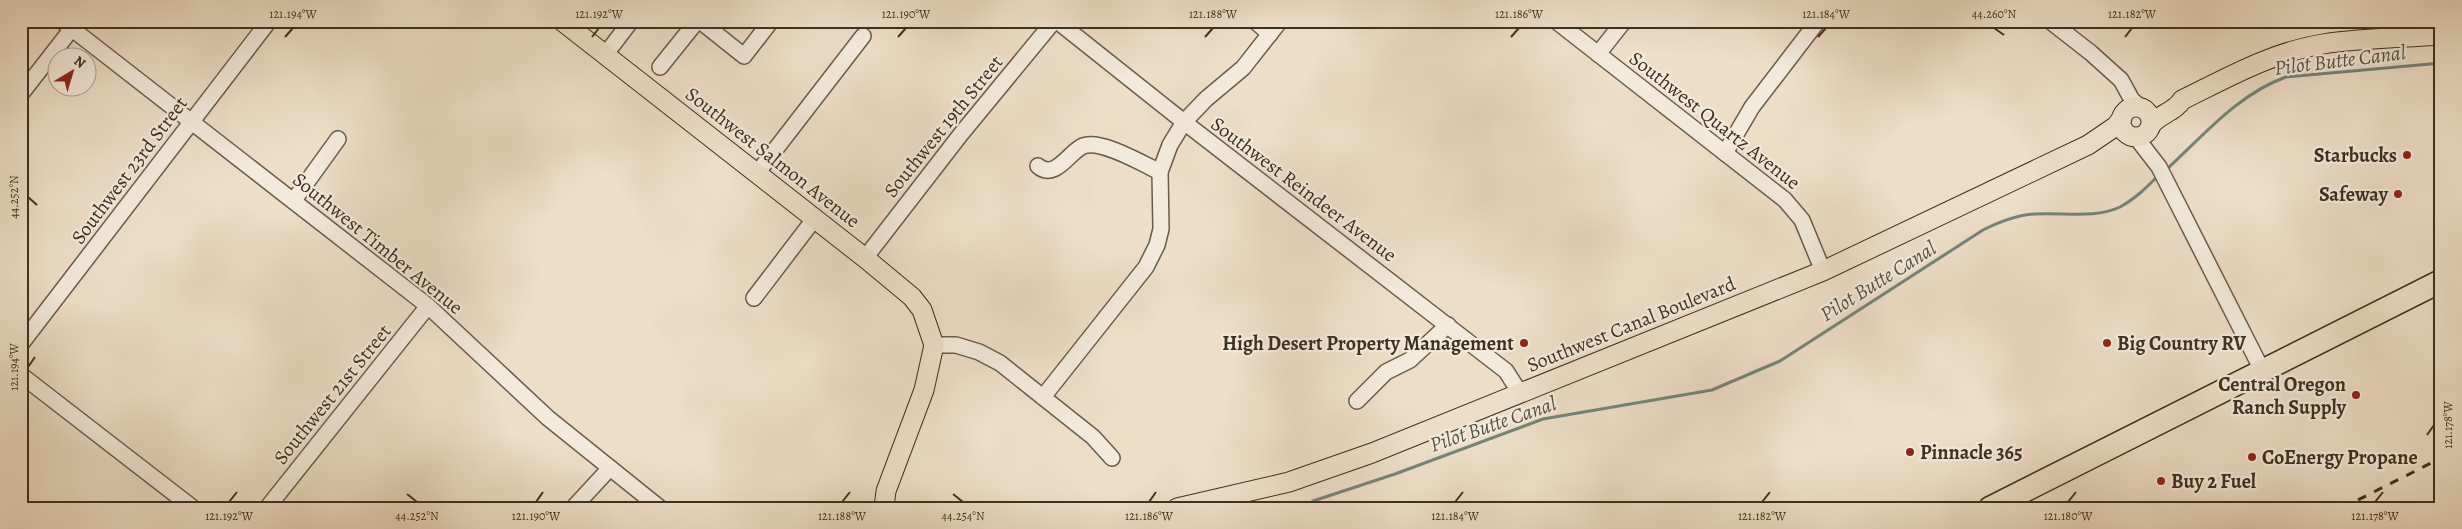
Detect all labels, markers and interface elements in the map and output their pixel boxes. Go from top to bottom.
text: 121.194°W [269,6,317,22]
text: 121.192°W [575,6,624,22]
text: 121.190°W [882,6,931,22]
text: 121.188°W [1189,6,1238,22]
text: 121.186°W [1495,6,1544,22]
text: 121.184°W [1802,6,1851,22]
text: 44.260°N [1972,6,2017,22]
text: 121.182°W [2108,6,2157,22]
water label: Pilot Butte Canal [2273,38,2408,82]
street label: Southwest Quartz Avenue [1624,45,1806,196]
north arrow [48,48,98,98]
street label: Southwest 19th Street [878,49,1009,203]
text: N [70,52,90,73]
street label: Southwest Salmon Avenue [680,81,866,234]
street label: Southwest 23rd Street [65,91,194,250]
street label: Southwest Reindeer Avenue [1205,111,1402,268]
place label: Starbucks [2314,142,2397,169]
marker: Starbucks [2401,149,2413,161]
street label: Southwest Timber Avenue [287,166,469,321]
text: 44.252°N [6,175,22,219]
place label: Safeway [2319,181,2389,208]
marker: Safeway [2392,188,2404,200]
water label: Pilot Butte Canal [1815,234,1942,328]
street label: Southwest Canal Boulevard [1523,270,1740,379]
street label: Southwest 21st Street [267,318,398,470]
place label: High Desert Property Management [1222,330,1514,357]
place label: Big Country RV [2117,330,2246,357]
marker: High Desert Property Management [1518,337,1530,349]
marker: Big Country RV [2101,337,2113,349]
text: 121.194°W [6,343,22,391]
place label: Central Oregon Ranch Supply [2218,371,2347,421]
water label: Pilot Butte Canal [1426,389,1561,459]
marker: Central Oregon Ranch Supply [2350,389,2362,401]
text: 121.178°W [2440,401,2456,449]
place label: Pinnacle 365 [1920,439,2022,466]
place label: CoEnergy Propane [2262,444,2418,471]
marker: Pinnacle 365 [1904,446,1916,458]
marker: CoEnergy Propane [2246,451,2258,463]
place label: Buy 2 Fuel [2171,468,2257,495]
marker: Buy 2 Fuel [2155,475,2167,487]
text: 121.192°W [205,508,254,524]
text: 44.252°N [395,508,439,524]
text: 121.190°W [512,508,561,524]
text: 121.188°W [818,508,867,524]
text: 44.254°N [941,508,985,524]
text: 121.186°W [1125,508,1174,524]
text: 121.184°W [1431,508,1480,524]
text: 121.182°W [1738,508,1787,524]
text: 121.180°W [2044,508,2093,524]
text: 121.178°W [2351,508,2399,524]

